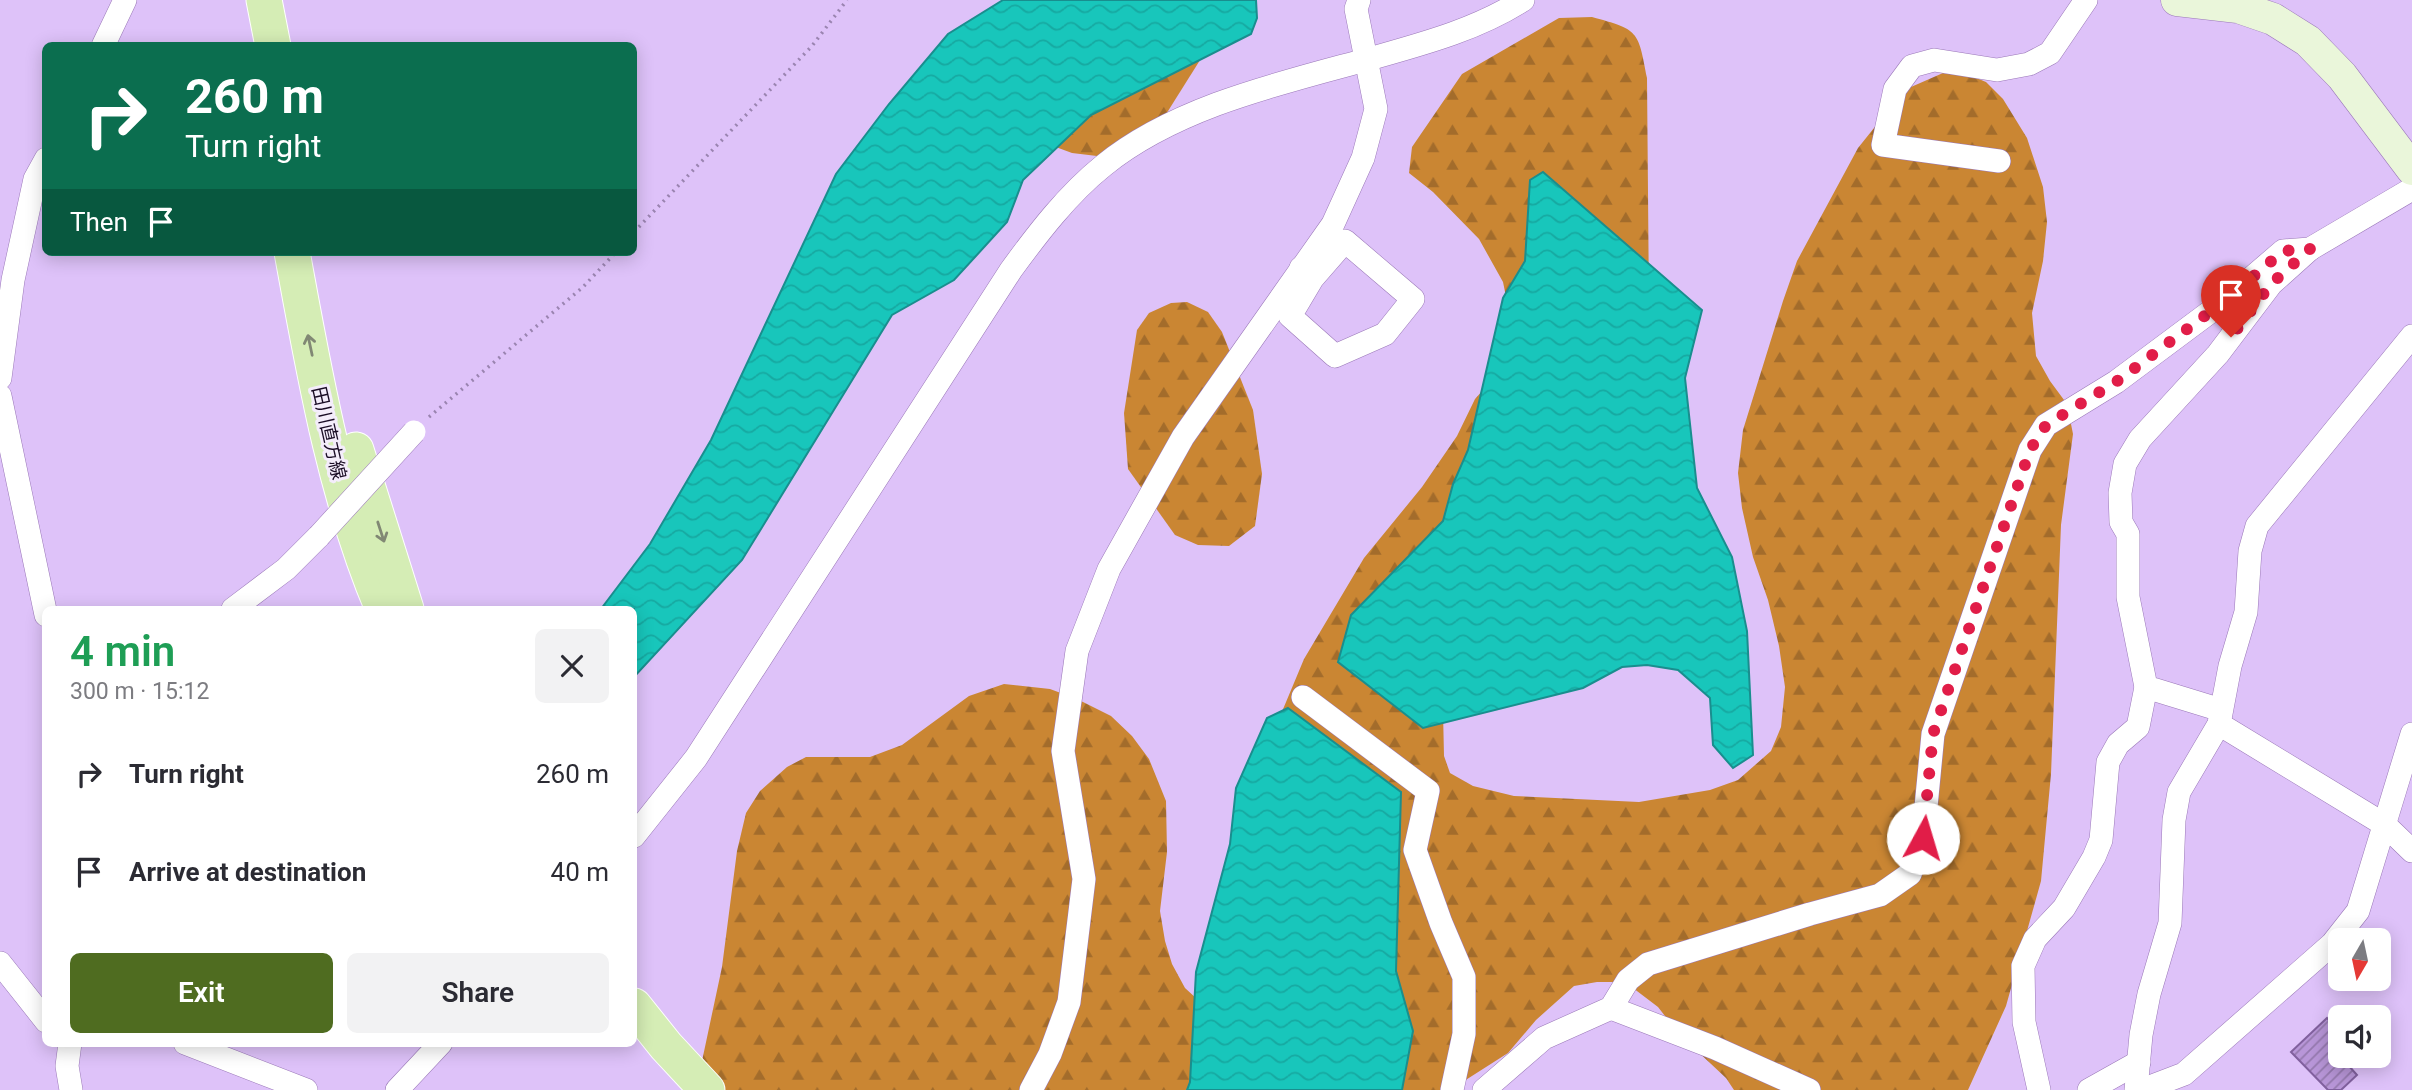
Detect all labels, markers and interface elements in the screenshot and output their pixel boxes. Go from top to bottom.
text: 260 m [185,68,324,125]
icon: right [70,70,161,161]
text: Turn right [185,127,321,165]
icon: arrive [142,203,180,241]
text: Then [70,207,128,237]
pin [2201,265,2261,337]
icon: arrive [2212,276,2250,314]
one-way arrow [302,334,316,357]
street label: 田川直方線 [307,384,351,482]
one-way arrow [376,521,389,543]
text: 4 min [70,627,175,676]
button: close [535,629,609,703]
text: 300 m · 15:12 [70,678,209,705]
icon: right [70,755,108,793]
text: Turn right [129,759,244,789]
text: 260 m [536,759,609,789]
position arrow [1886,801,1960,875]
icon: arrive [70,853,108,891]
text: Arrive at destination [129,857,366,887]
text: 40 m [551,857,609,887]
north arrow [2328,928,2390,990]
map controls [2328,928,2391,1068]
button: Exit [70,953,333,1033]
button: Share [347,953,609,1033]
button: sound [2328,1005,2391,1068]

